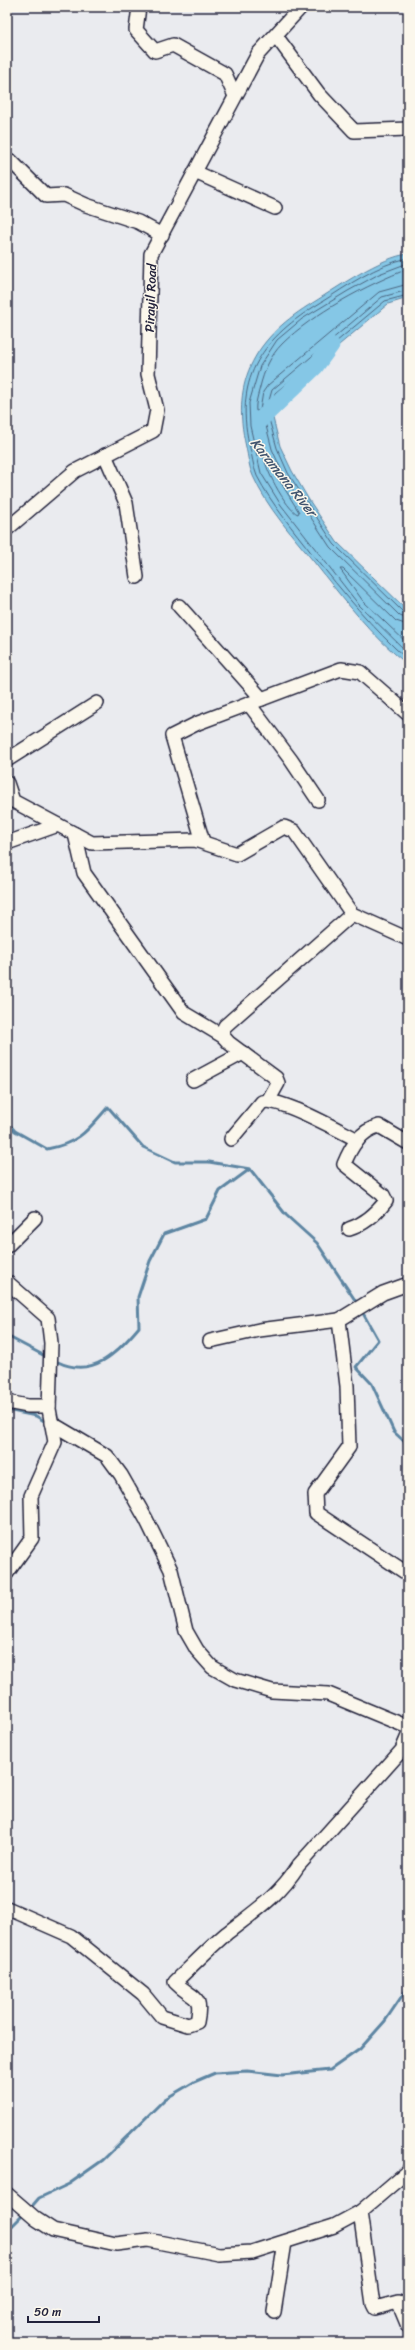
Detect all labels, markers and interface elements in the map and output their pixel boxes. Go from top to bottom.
street label: Pirayil Road [138,262,163,333]
water label: Karamana River [244,432,325,525]
scale bar [28,2298,99,2324]
text: 50 m [34,2301,61,2323]

